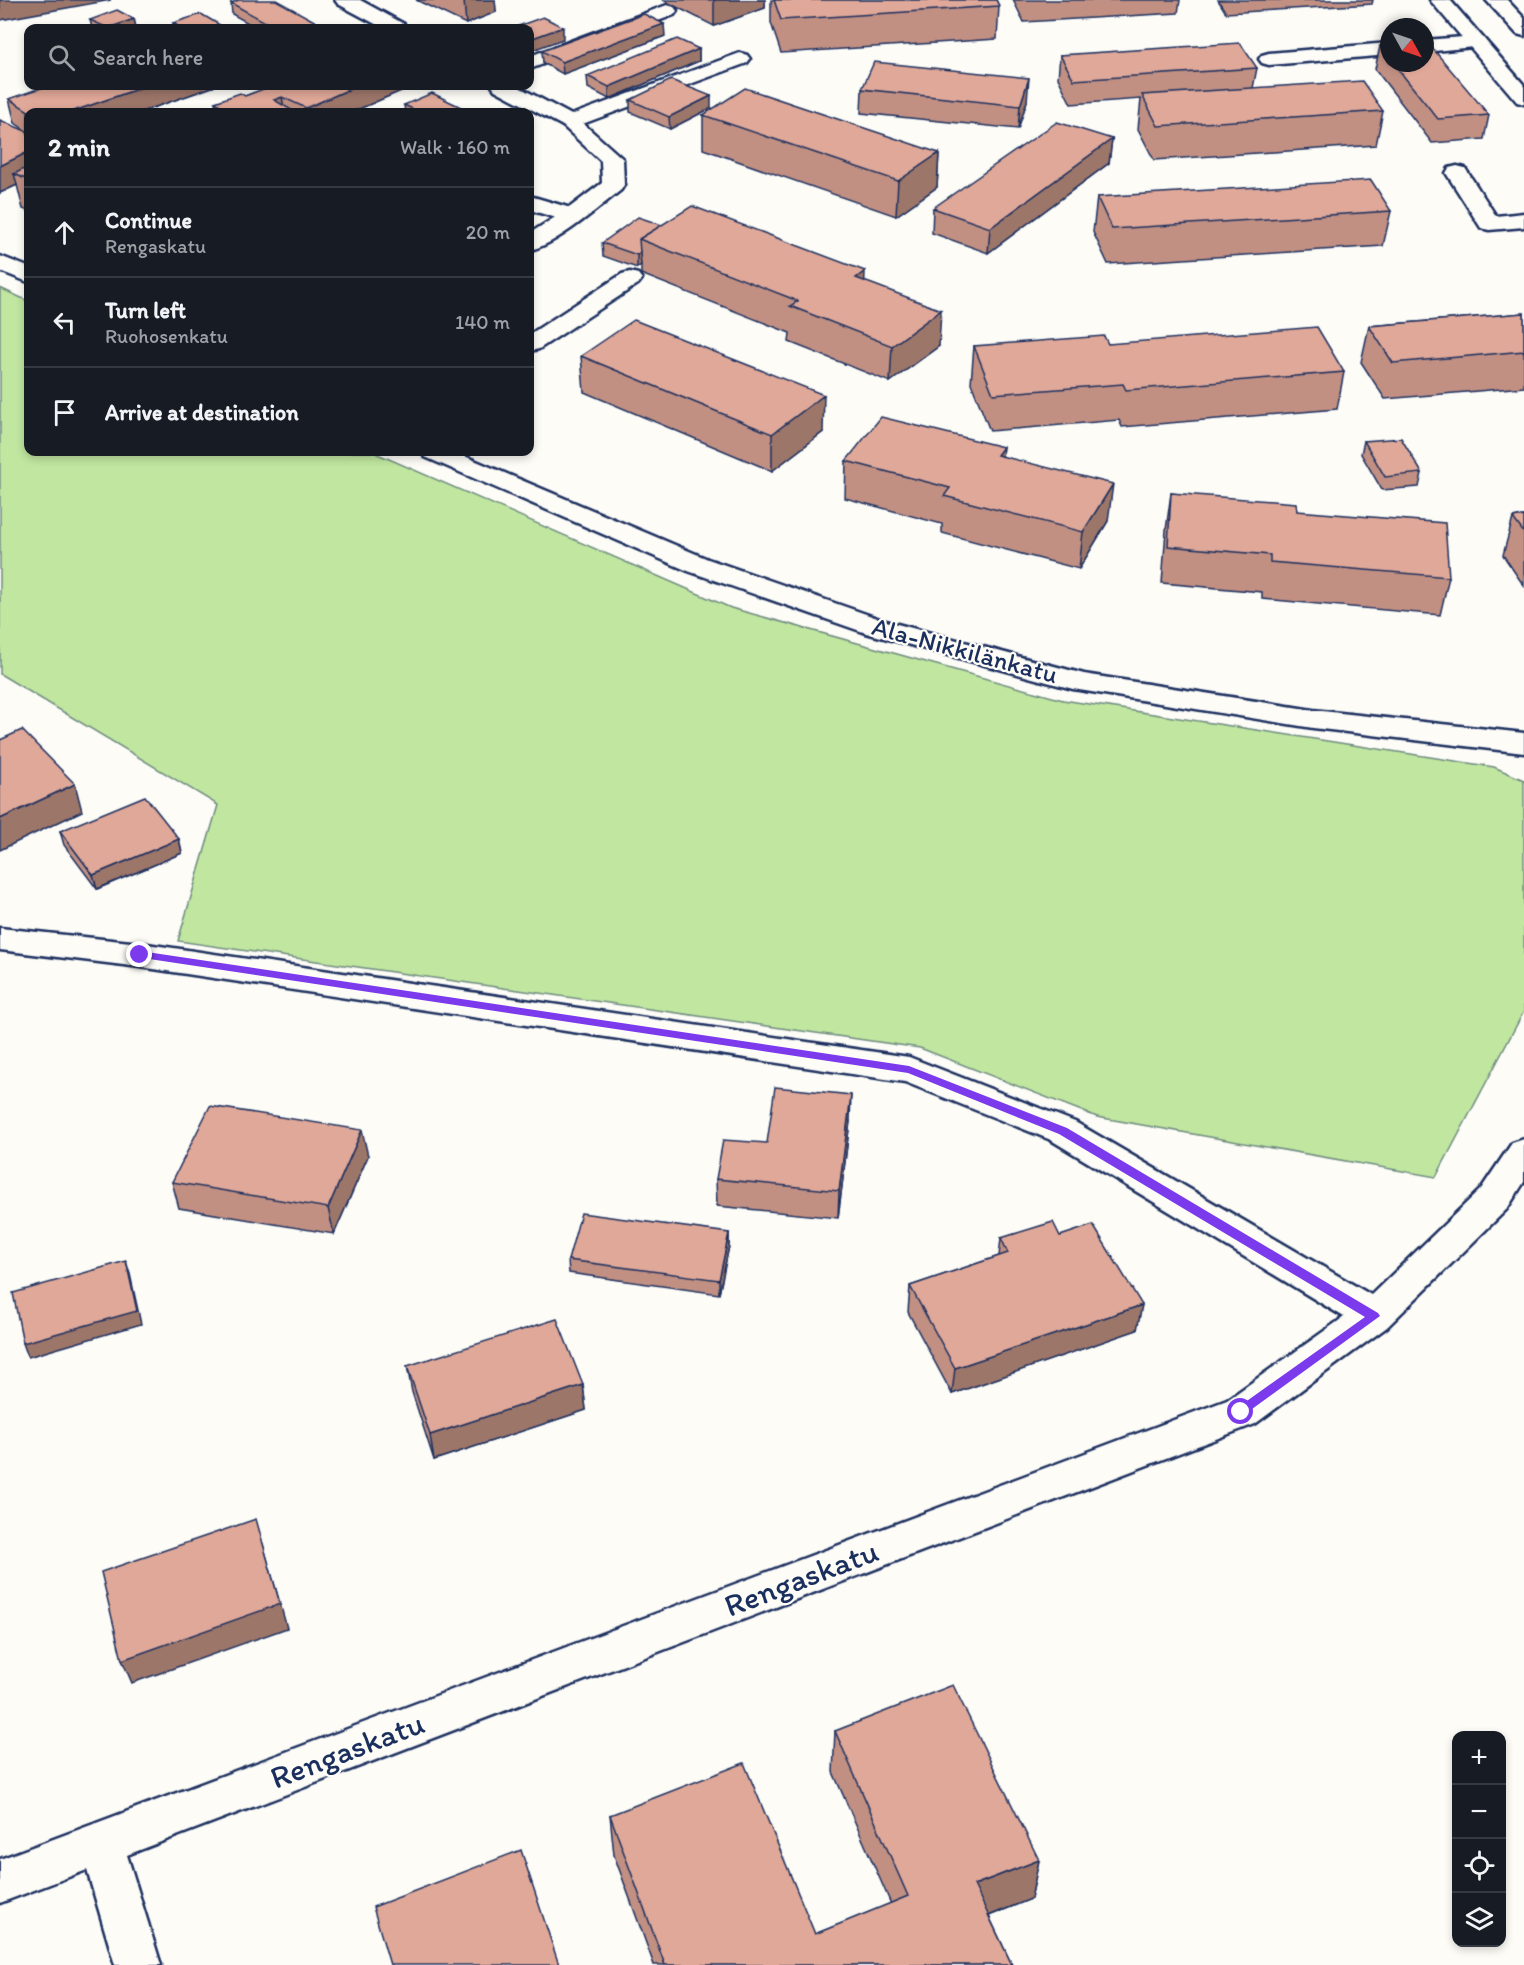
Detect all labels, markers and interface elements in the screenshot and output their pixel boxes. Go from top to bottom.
north arrow [1380,18,1434,72]
search box [24,24,534,90]
icon: search [45,41,78,74]
text: Search here [93,44,203,71]
text: 2 min [48,131,110,163]
text: Walk · 160 m [400,135,510,159]
text: Continue [105,207,192,234]
icon: ahead [48,216,81,249]
text: 20 m [466,220,510,244]
text: Rengaskatu [105,234,206,258]
text: Turn left [105,297,186,324]
icon: left [48,306,81,339]
text: 140 m [455,310,510,334]
text: Ruohosenkatu [105,324,228,348]
icon: arrive [48,396,81,429]
text: Arrive at destination [105,399,299,426]
street label: Ala-Nikkilänkatu [869,610,1061,690]
route end [126,941,152,967]
route start [1227,1398,1253,1424]
street label: Rengaskatu [719,1531,883,1625]
street label: Rengaskatu [265,1703,429,1797]
map controls [1452,1731,1506,1947]
button: + [1452,1731,1506,1785]
button: − [1452,1785,1506,1839]
button: locate [1452,1839,1506,1893]
button: layers [1452,1893,1506,1947]

